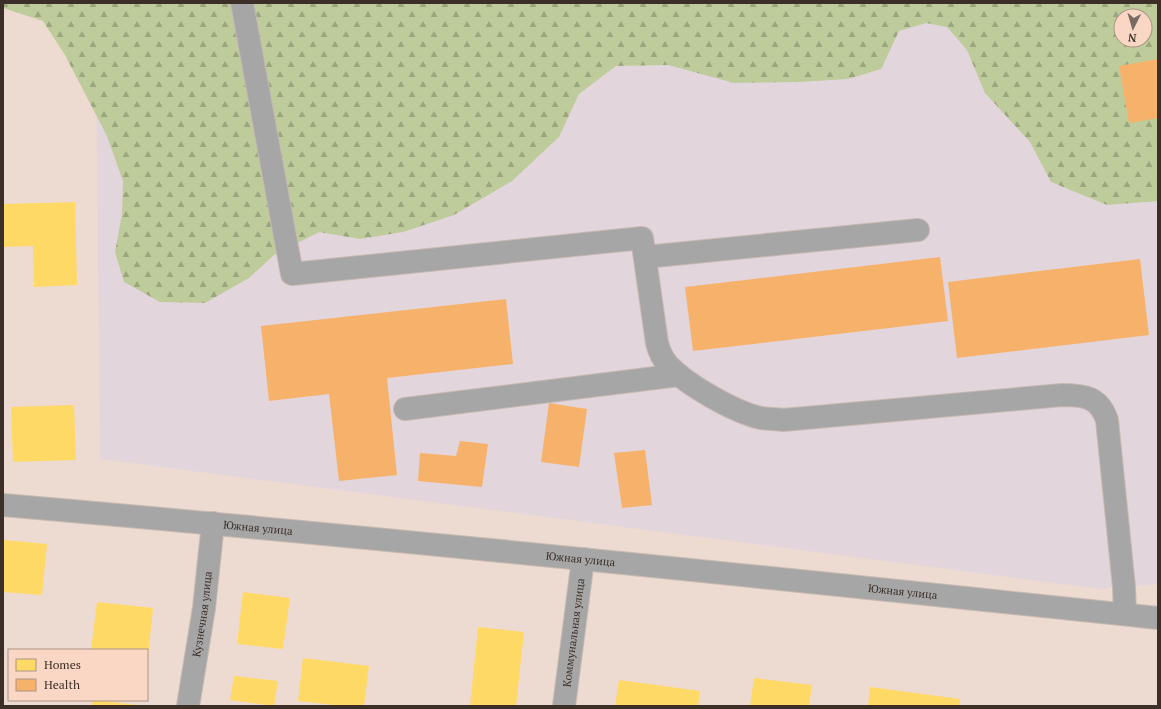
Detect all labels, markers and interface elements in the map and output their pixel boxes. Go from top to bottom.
north arrow [1113,8,1153,48]
text: N [1127,31,1137,45]
street label: Южная улица [223,518,294,538]
street label: Южная улица [545,548,616,569]
street label: Кузнечная улица [189,570,215,658]
street label: Коммунальная улица [560,577,588,688]
street label: Южная улица [868,581,939,602]
legend [8,649,148,701]
text: Homes [44,657,81,672]
text: Health [44,677,80,692]

